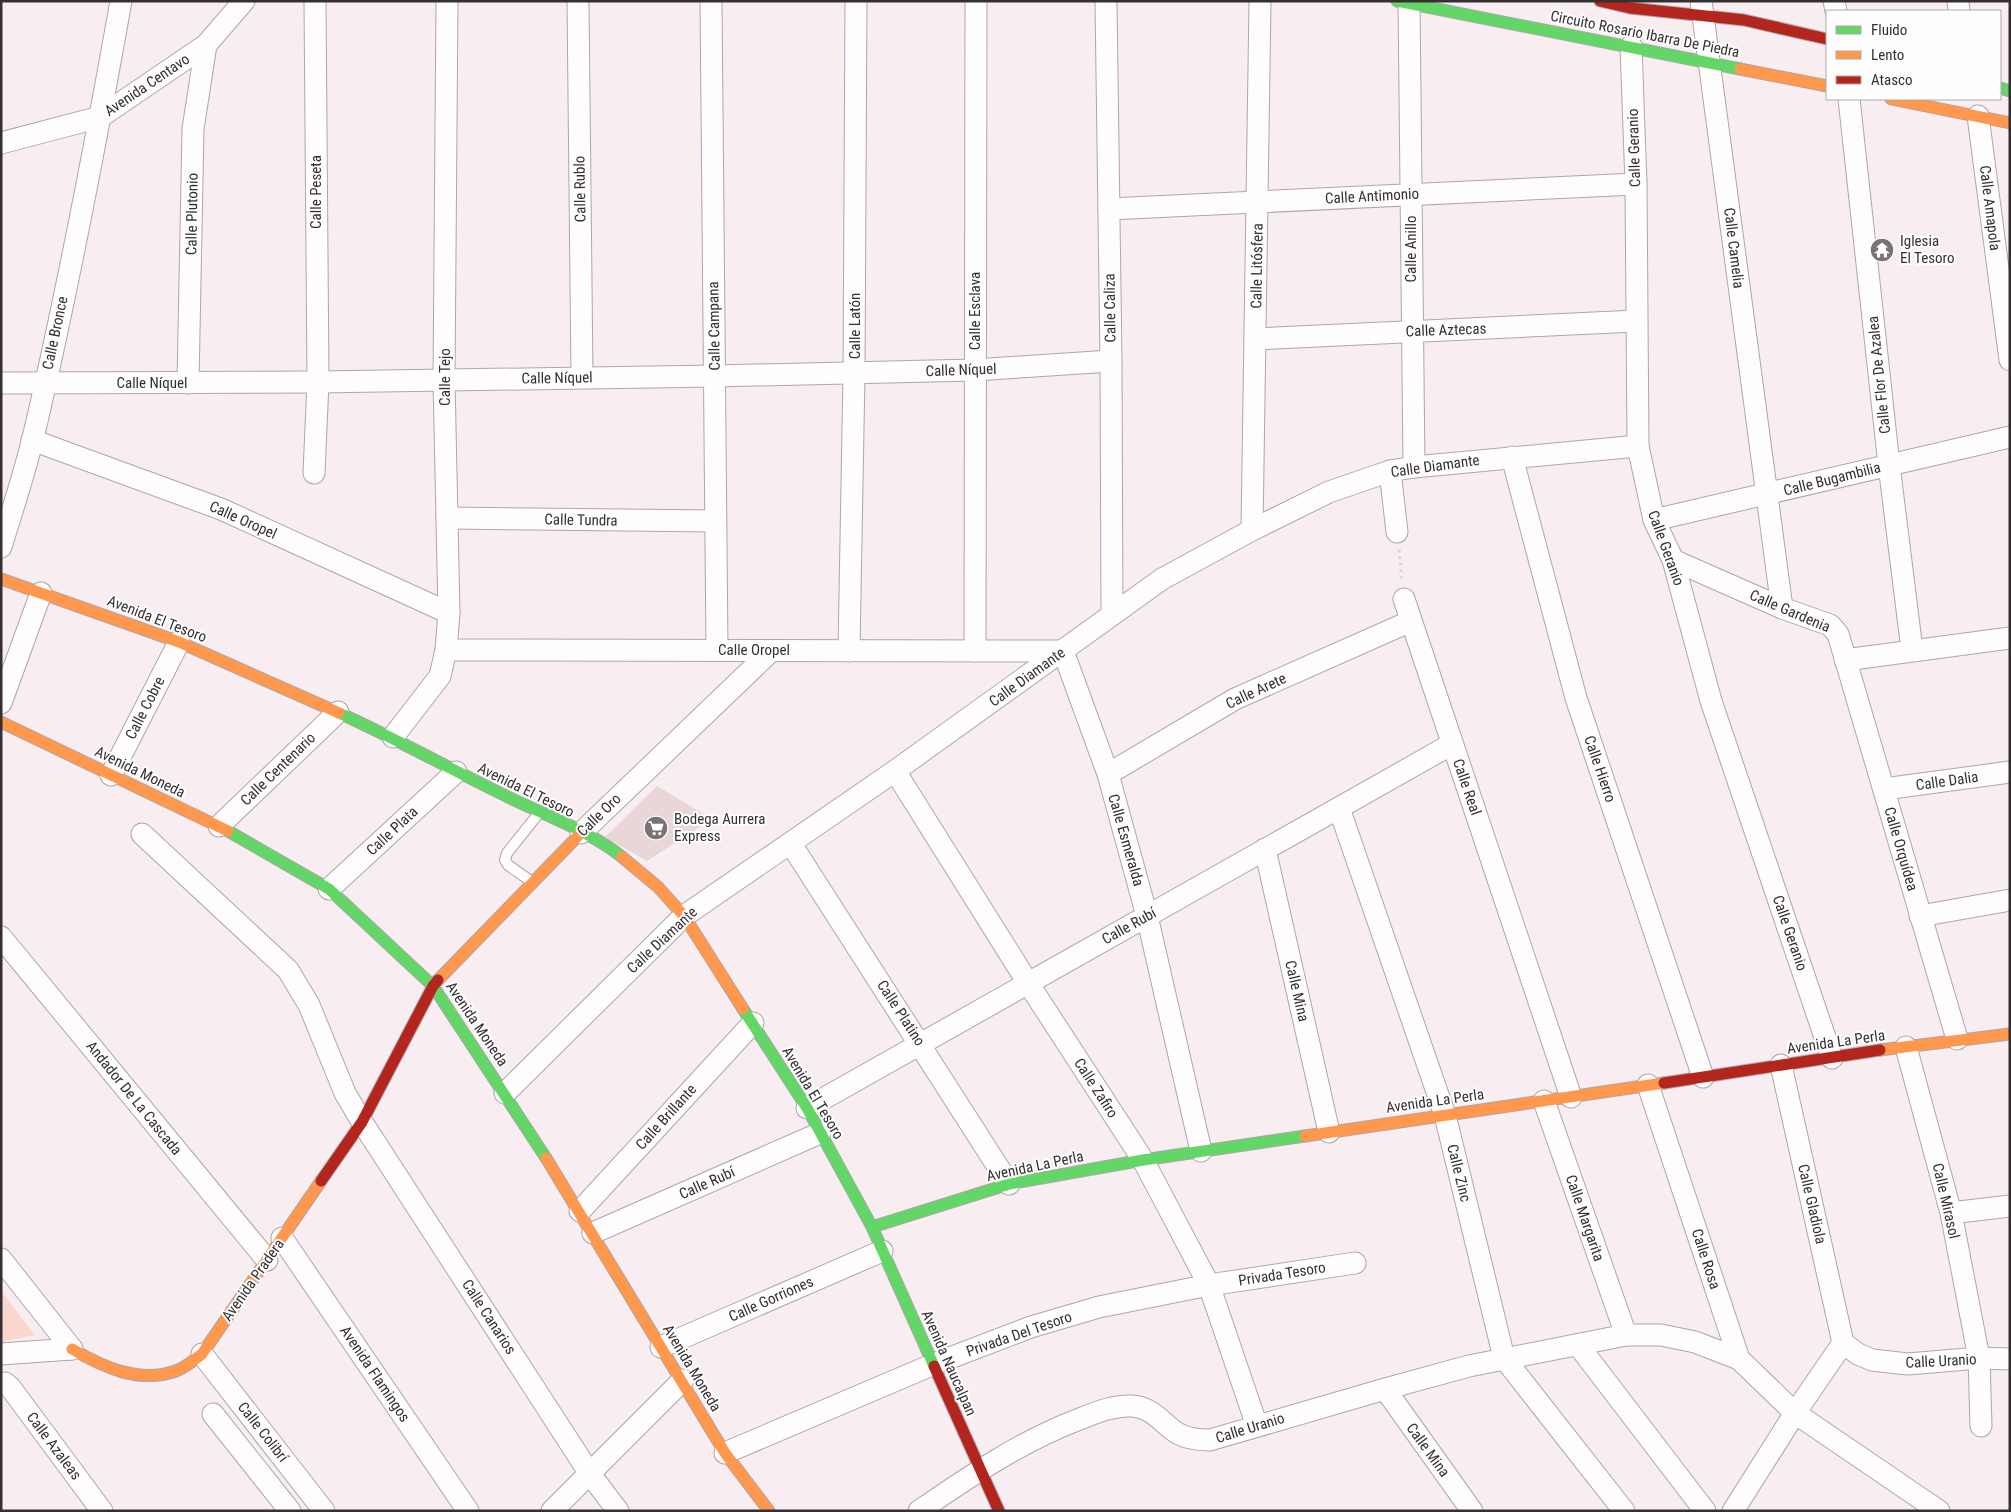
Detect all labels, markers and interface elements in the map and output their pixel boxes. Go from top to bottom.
street label: Circuito Rosario Ibarra De Piedra [1549,7,1741,61]
legend [1826,10,2001,100]
text: Fluido [1871,21,1907,39]
text: Lento [1871,46,1904,64]
street label: Avenida Centavo [101,50,193,120]
text: Atasco [1871,71,1912,89]
street label: Calle Geranio [1624,108,1644,188]
street label: Calle Peseta [307,155,325,229]
street label: Calle Rublo [570,156,590,222]
street label: Calle Amapola [1976,164,2004,252]
street label: Calle Plutonio [182,173,202,255]
street label: Calle Antimonio [1325,185,1419,207]
street label: Calle Camelia [1720,207,1748,289]
street label: Calle Anillo [1402,216,1420,282]
street label: Calle Litósfera [1247,223,1267,309]
place label: Iglesia El Tesoro [1900,232,1955,267]
temple icon: Iglesia El Tesoro [1869,237,1895,263]
street label: Calle Esclava [966,272,984,350]
street label: Calle Caliza [1100,273,1120,343]
street label: Calle Campana [704,281,724,371]
street label: Calle Latón [846,293,864,359]
street label: Calle Bronce [38,295,72,371]
street label: Calle Flor De Azalea [1864,315,1894,435]
street label: Calle Aztecas [1405,320,1487,340]
street label: Calle Tejo [436,348,454,406]
street label: Calle Níquel [925,360,997,380]
street label: Calle Níquel [521,368,593,388]
street label: Calle Níquel [116,374,188,392]
street label: Calle Diamante [1389,451,1481,481]
street label: Calle Bugambilia [1782,458,1882,500]
street label: Calle Oropel [207,497,279,543]
street label: Calle Geranio [1644,508,1688,588]
street label: Calle Tundra [544,510,618,530]
street label: Calle Gardenia [1747,586,1833,636]
street label: Avenida El Tesoro [105,592,209,646]
street label: Calle Oropel [718,641,790,659]
street label: Calle Diamante [986,643,1068,711]
street label: Calle Arete [1223,669,1289,713]
street label: Calle Cobre [122,674,168,742]
street label: Calle Centenario [237,729,319,809]
street label: Calle Hierro [1580,733,1620,805]
street label: Avenida Moneda [92,742,188,802]
street label: Calle Real [1449,756,1485,818]
street label: Avenida El Tesoro [475,759,577,821]
street label: Calle Dalia [1915,768,1979,794]
street label: Calle Oro [573,790,625,840]
street label: Calle Esmeralda [1104,792,1148,888]
street label: Calle Plata [363,803,421,859]
street label: Calle Orquídea [1880,805,1922,893]
place label: Bodega Aurrera Express [674,810,766,845]
supermarket icon: Bodega Aurrera Express [643,815,669,841]
street label: Calle Geranio [1769,893,1811,973]
street label: Calle Diamante [623,903,701,977]
street label: Calle Rubí [1099,903,1161,948]
street label: Calle Mina [1281,959,1313,1023]
street label: Calle Platino [873,977,929,1049]
street label: Avenida Moneda [442,978,512,1070]
street label: Avenida La Perla [1786,1026,1886,1058]
street label: Andador De La Cascada [82,1037,186,1159]
street label: Avenida El Tesoro [778,1043,848,1143]
street label: Calle Zafiro [1070,1055,1122,1121]
street label: Calle Brillante [632,1080,700,1154]
street label: Avenida La Perla [1385,1085,1485,1117]
street label: Calle Zinc [1443,1142,1475,1204]
street label: Avenida La Perla [985,1147,1085,1185]
street label: Calle Mirasol [1929,1161,1963,1241]
street label: Calle Rubí [676,1162,739,1203]
street label: Calle Gladiola [1794,1162,1830,1246]
street label: Calle Margarita [1562,1172,1608,1264]
street label: Calle Rosa [1688,1226,1724,1292]
street label: Avenida Pradera [218,1235,288,1325]
street label: Privada Tesoro [1237,1258,1327,1290]
street label: Calle Gorriones [726,1272,816,1326]
street label: Calle Canarios [458,1276,520,1358]
street label: Avenida Naucalpan [918,1307,980,1419]
street label: Privada Del Tesoro [964,1308,1074,1360]
street label: Avenida Moneda [659,1321,725,1415]
street label: Avenida Flamingos [336,1323,414,1426]
street label: Calle Uranio [1905,1350,1977,1372]
street label: Calle Colibrí [234,1398,293,1467]
street label: Calle Azaleas [23,1409,85,1484]
street label: Calle Uranio [1213,1409,1287,1447]
street label: Calle Mina [1402,1420,1454,1480]

